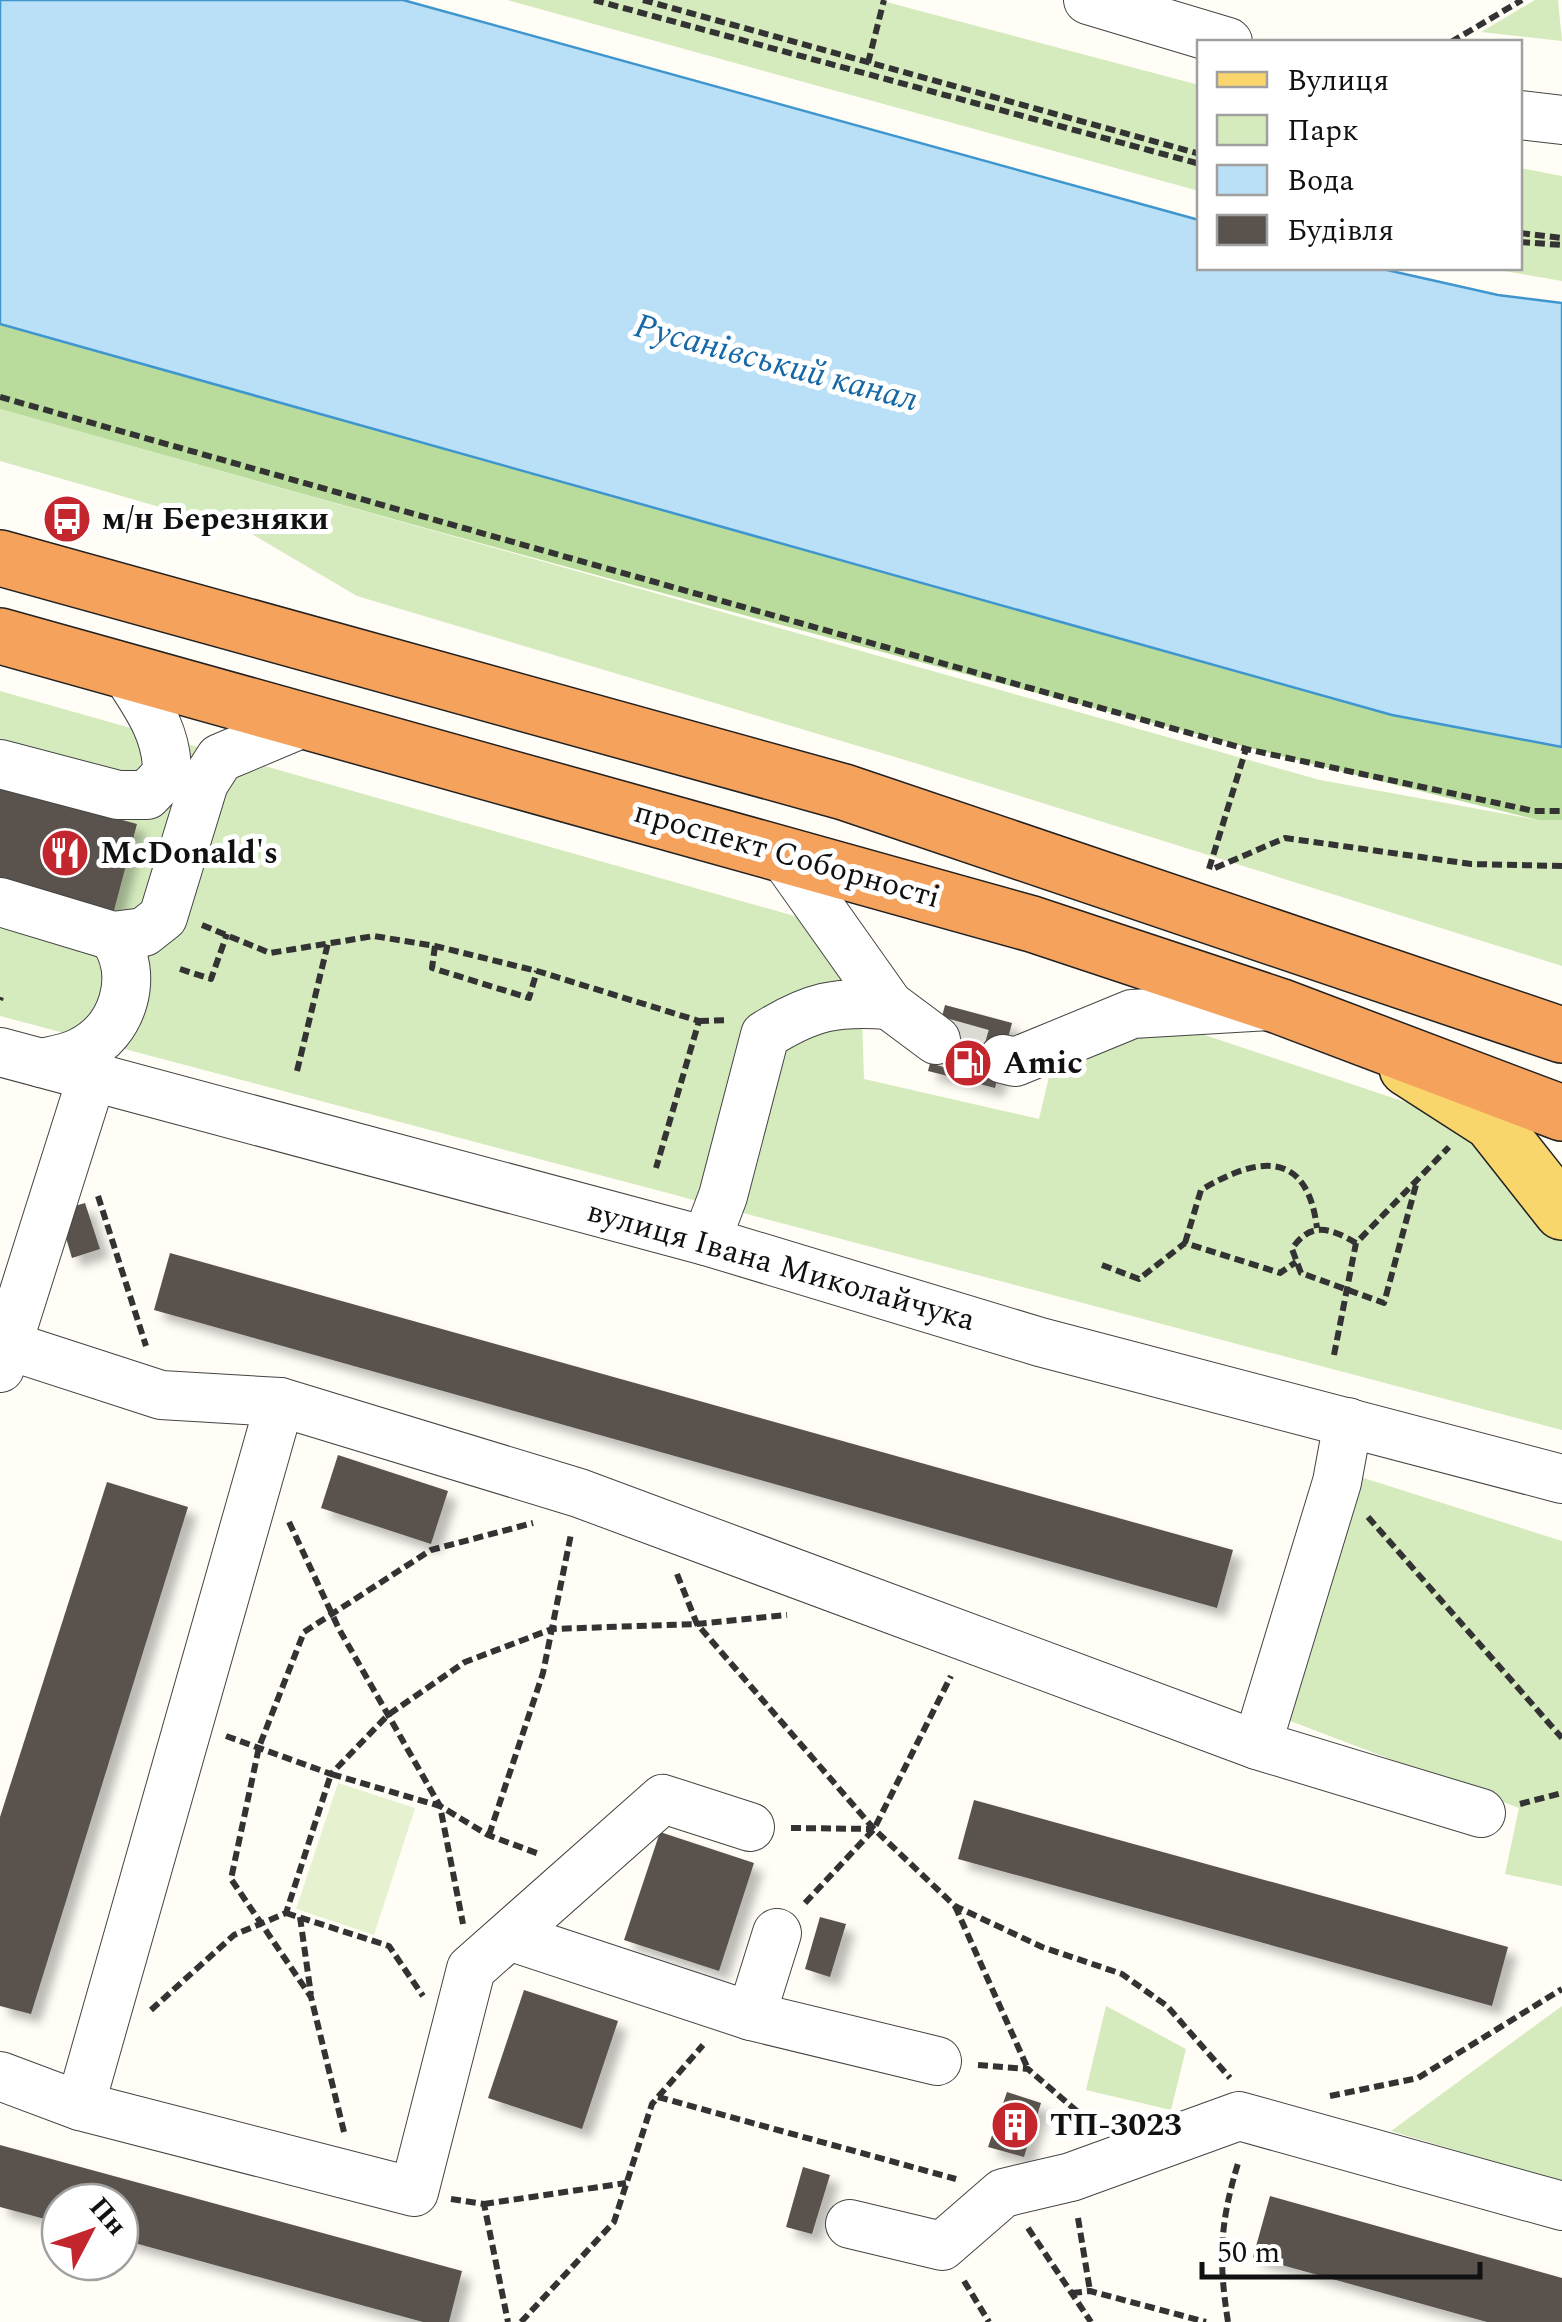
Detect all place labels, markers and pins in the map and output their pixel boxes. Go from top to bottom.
bus stop icon: м/н Березняки [41,493,93,545]
place label: м/н Березняки [102,495,329,544]
restaurant icon: McDonald's [39,827,91,879]
place label: McDonald's [100,829,278,878]
fuel station icon: Amic [942,1037,994,1089]
place label: Amic [1003,1039,1083,1088]
building icon: ТП-3023 [989,2099,1041,2151]
place label: ТП-3023 [1050,2101,1182,2150]

